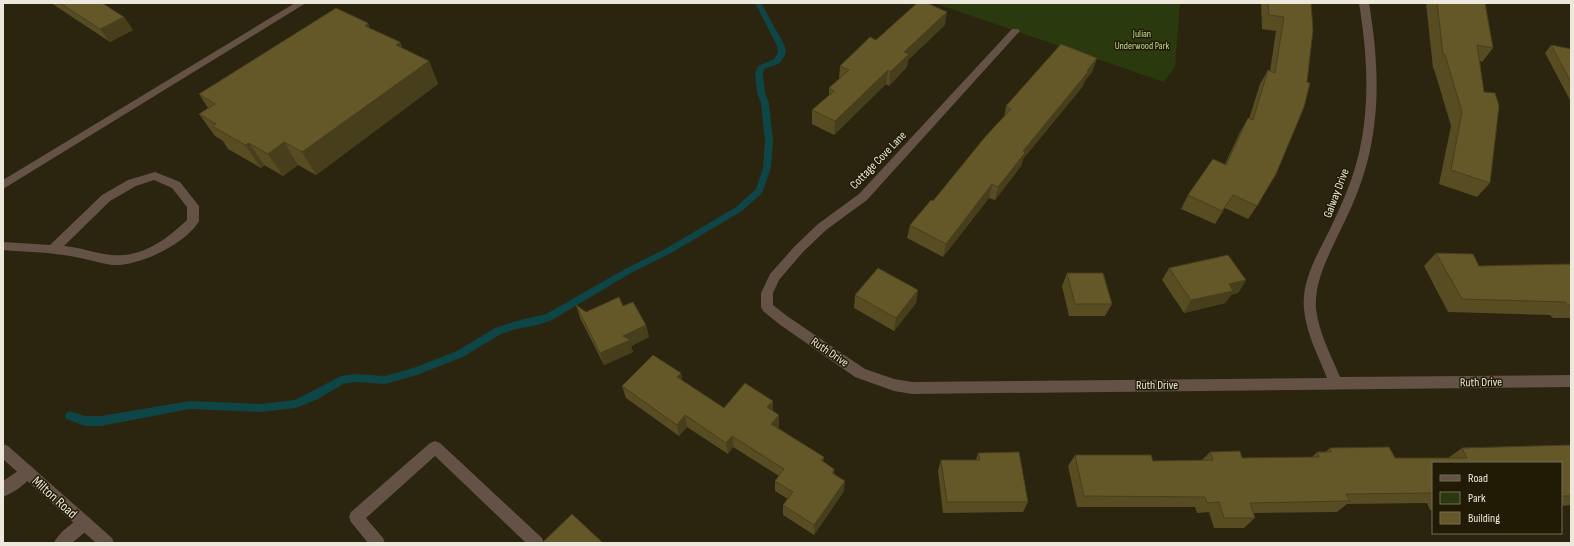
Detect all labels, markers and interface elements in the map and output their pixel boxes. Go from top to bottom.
park label: Julian Underwood Park [1115,28,1170,52]
street label: Cottage Cove Lane [847,128,910,193]
street label: Galway Drive [1320,166,1353,220]
street label: Ruth Drive [808,334,852,371]
street label: Ruth Drive [1460,375,1502,390]
street label: Ruth Drive [1136,378,1178,393]
legend [1432,462,1562,534]
text: Road [1468,471,1488,486]
street label: Milton Road [29,473,81,522]
text: Park [1468,491,1486,506]
text: Building [1468,511,1500,526]

